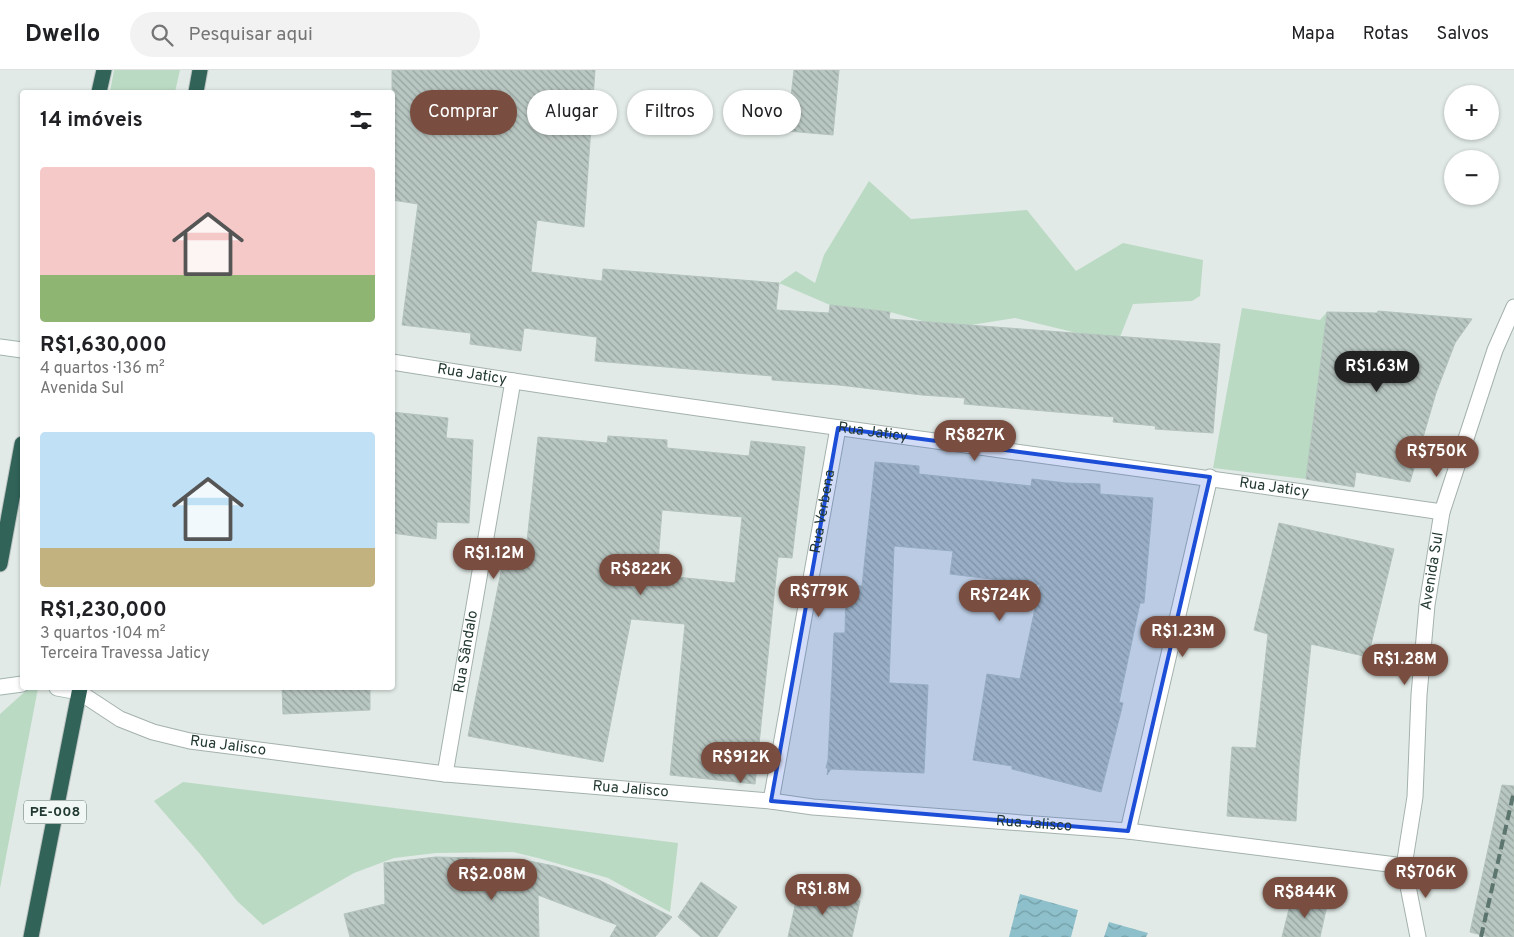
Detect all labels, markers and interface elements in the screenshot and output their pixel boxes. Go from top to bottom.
search box [130,12,480,57]
text: Dwello [25,20,100,50]
icon: search [148,21,176,49]
text: Pesquisar aqui [188,23,313,47]
text: Mapa [1291,23,1335,46]
text: Rotas [1363,23,1409,46]
text: Salvos [1437,23,1489,46]
map controls [1444,85,1499,205]
button: + [1444,85,1499,140]
chip: Comprar [410,90,517,135]
chip: Alugar [527,90,617,135]
chip: Filtros [627,90,713,135]
chip: Novo [723,90,801,135]
icon: filters [347,106,375,134]
text: 14 imóveis [40,107,143,134]
button: − [1444,150,1499,205]
icon: home [163,199,253,289]
text: R$1,630,000 [40,332,167,359]
pin: R$1.63M [1331,350,1423,393]
text: R$1.63M [1345,357,1409,377]
text: 4 quartos · 136 m² [40,359,165,379]
street label: Rua Jaticy [436,360,508,389]
text: Avenida Sul [40,379,124,399]
street label: Rua Jaticy [837,418,909,447]
pin: R$827K [934,420,1016,462]
text: R$827K [945,426,1005,446]
pin: R$750K [1396,436,1478,478]
text: R$750K [1407,442,1467,462]
icon: home [163,464,253,554]
street label: Rua Verbena [806,468,840,555]
street label: Rua Jaticy [1238,473,1310,502]
street label: Avenida Sul [1417,531,1448,611]
pin: R$1.12M [448,538,540,580]
text: R$1.12M [464,544,524,564]
pin: R$822K [600,554,682,596]
text: R$822K [610,560,672,580]
pin: R$779K [778,576,860,618]
pin: R$724K [959,580,1041,622]
text: R$779K [790,582,849,602]
text: R$724K [970,586,1030,606]
text: R$1,230,000 [40,597,167,624]
street label: Rua Sândalo [450,609,483,695]
pin: R$1.23M [1137,616,1229,658]
text: R$1.23M [1151,622,1215,642]
text: 3 quartos · 104 m² [40,624,166,644]
text: Terceira Travessa Jaticy [40,644,210,664]
pin: R$1.28M [1359,644,1451,686]
text: R$1.28M [1373,650,1437,670]
street label: Rua Jalisco [189,732,267,760]
pin: R$912K [700,742,782,784]
text: R$912K [712,748,770,768]
street label: Rua Jalisco [592,777,669,802]
road number: PE-008 [24,800,86,824]
street label: Rua Jalisco [995,811,1073,836]
pin: R$706K [1385,856,1467,899]
pin: R$2.08M [446,858,538,901]
text: R$706K [1396,863,1456,883]
text: R$2.08M [458,865,526,885]
pin: R$1.8M [782,874,864,916]
pin: R$844K [1264,876,1346,919]
text: R$1.8M [796,880,850,900]
text: R$844K [1274,883,1336,903]

